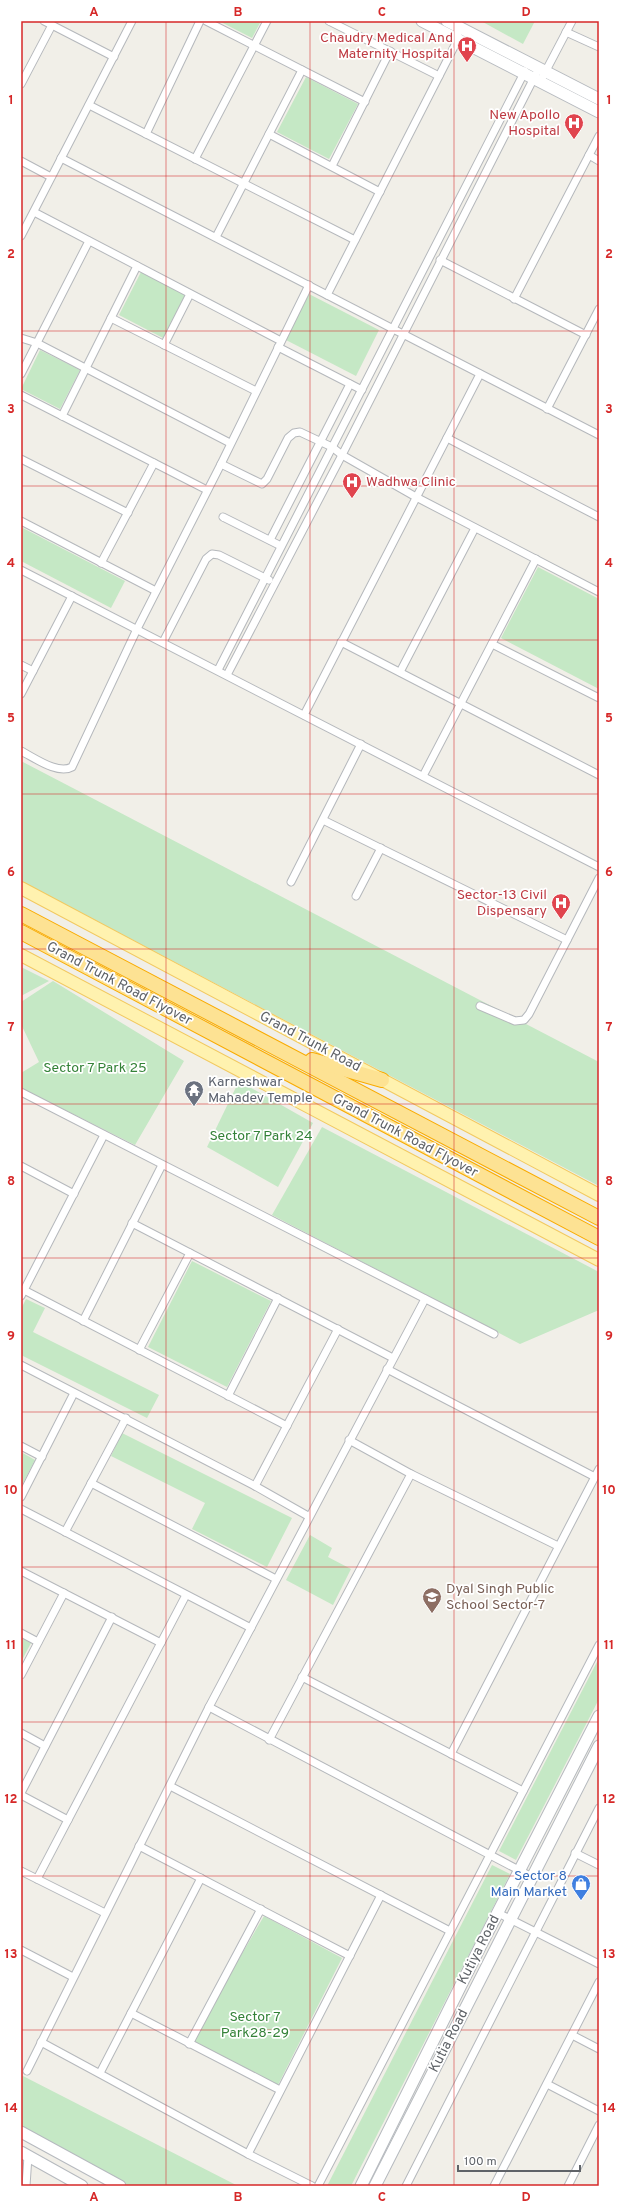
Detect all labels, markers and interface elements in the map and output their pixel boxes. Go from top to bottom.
text: A [89,5,99,21]
text: B [234,5,243,21]
text: C [378,5,386,21]
text: D [521,5,531,21]
place label: Chaudry Medical And Maternity Hospital [320,30,453,63]
hospital icon: Chaudry Medical And Maternity Hospital [456,35,478,63]
text: 1 [8,93,14,109]
text: 1 [606,93,612,109]
place label: New Apollo Hospital [489,107,560,140]
hospital icon: New Apollo Hospital [563,112,585,140]
text: 2 [7,247,15,263]
text: 2 [605,247,613,263]
text: 3 [7,402,15,418]
text: 3 [605,402,613,418]
hospital icon: Wadhwa Clinic [341,471,363,499]
place label: Wadhwa Clinic [366,474,456,491]
text: 4 [7,556,15,572]
text: 4 [605,556,613,572]
text: 5 [7,711,15,727]
text: 5 [605,711,613,727]
text: 6 [7,865,15,881]
text: 6 [605,865,613,881]
place label: Sector-13 Civil Dispensary [457,887,547,920]
hospital icon: Sector-13 Civil Dispensary [550,892,572,920]
street label: Grand Trunk Road Flyover [43,938,195,1030]
street label: Grand Trunk Road [256,1008,364,1076]
text: 7 [8,1020,15,1036]
text: 7 [606,1020,613,1036]
park label: Sector 7 Park 25 [43,1060,147,1077]
place label: Karneshwar Mahadev Temple [208,1074,312,1107]
temple icon: Karneshwar Mahadev Temple [183,1079,205,1107]
street label: Grand Trunk Road Flyover [329,1090,481,1182]
park label: Sector 7 Park 24 [209,1128,313,1145]
text: 8 [7,1174,15,1190]
text: 8 [605,1174,613,1190]
text: 9 [7,1329,15,1345]
text: 9 [605,1329,613,1345]
text: 10 [4,1483,18,1499]
text: 10 [602,1483,616,1499]
place label: Dyal Singh Public School Sector-7 [446,1581,555,1614]
school or university icon: Dyal Singh Public School Sector-7 [421,1586,443,1614]
text: 11 [6,1638,16,1654]
text: 11 [604,1638,614,1654]
text: 12 [4,1792,18,1808]
text: 12 [602,1792,616,1808]
place label: Sector 8 Main Market [491,1868,567,1901]
shop icon: Sector 8 Main Market [570,1873,592,1901]
street label: Kutiya Road [454,1912,504,1988]
text: 13 [5,1947,18,1963]
text: 13 [603,1947,616,1963]
street label: Kutia Road [426,2007,472,2075]
park label: Sector 7 Park28-29 [221,2009,289,2042]
text: 14 [4,2101,18,2117]
text: 14 [602,2101,616,2117]
scale bar [458,2147,580,2173]
text: 100 m [464,2154,497,2170]
text: A [89,2190,99,2206]
text: B [234,2190,243,2206]
text: C [378,2190,386,2206]
text: D [521,2190,531,2206]

